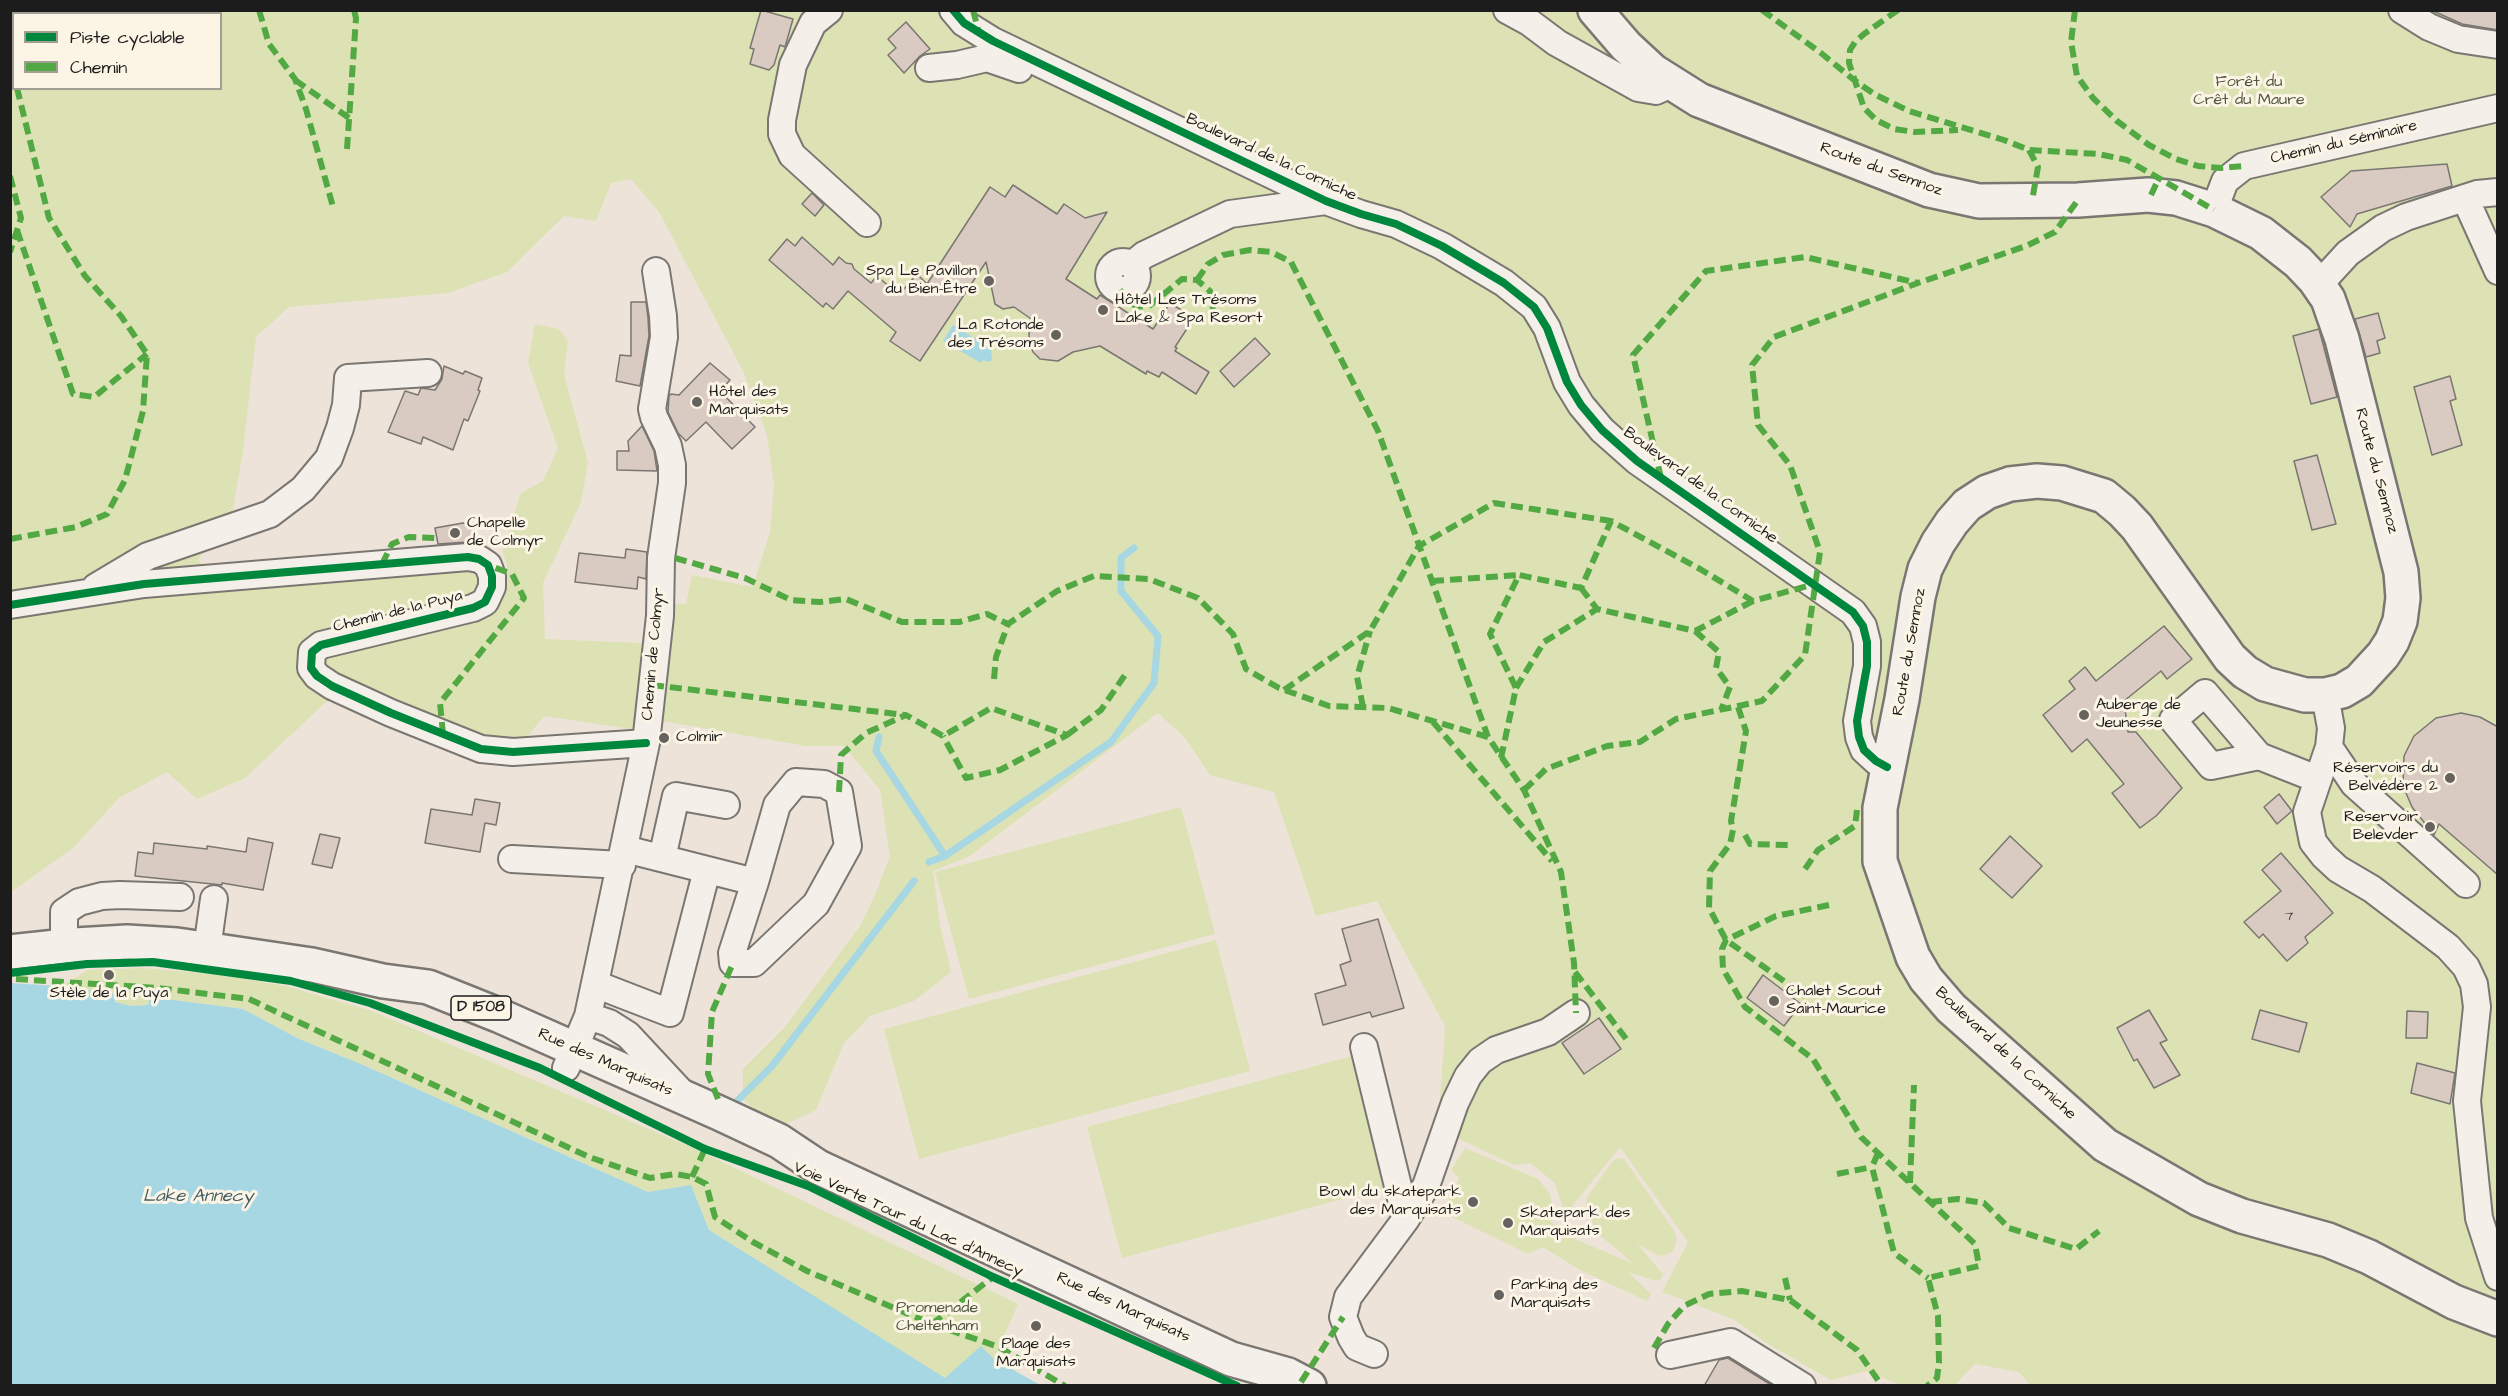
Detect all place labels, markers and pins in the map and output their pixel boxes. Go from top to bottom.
place label: Spa Le Pavillon du Bien-Être [866,262,977,300]
marker: Spa Le Pavillon du Bien-Être [982,274,996,288]
place label: Hôtel Les Trésoms Lake & Spa Resort [1115,291,1262,329]
marker: Hôtel Les Trésoms Lake & Spa Resort [1096,303,1110,317]
place label: La Rotonde des Trésoms [948,316,1044,354]
marker: La Rotonde des Trésoms [1049,328,1063,342]
place label: Hôtel des Marquisats [709,383,789,421]
marker: Hôtel des Marquisats [690,395,704,409]
place label: Chapelle de Colmyr [467,514,543,552]
marker: Chapelle de Colmyr [448,526,462,540]
place label: Auberge de Jeunesse [2096,696,2181,734]
marker: Auberge de Jeunesse [2077,708,2091,722]
place label: Colmir [676,728,723,748]
marker: Colmir [657,731,671,745]
place label: Réservoirs du Belvédère 2 [2333,759,2438,797]
marker: Réservoirs du Belvédère 2 [2443,771,2457,785]
place label: Reservoir Belevder [2344,808,2418,846]
marker: Reservoir Belevder [2423,820,2437,834]
marker: Stèle de la Puya [102,968,116,982]
place label: Chalet Scout Saint-Maurice [1786,982,1886,1020]
place label: Stèle de la Puya [50,984,168,1004]
marker: Chalet Scout Saint-Maurice [1767,994,1781,1008]
place label: Bowl du skatepark des Marquisats [1319,1183,1461,1221]
marker: Bowl du skatepark des Marquisats [1466,1195,1480,1209]
place label: Skatepark des Marquisats [1520,1204,1630,1242]
marker: Skatepark des Marquisats [1501,1216,1515,1230]
place label: Parking des Marquisats [1511,1276,1598,1314]
marker: Parking des Marquisats [1492,1288,1506,1302]
marker: Plage des Marquisats [1029,1319,1043,1333]
place label: Plage des Marquisats [996,1335,1076,1373]

